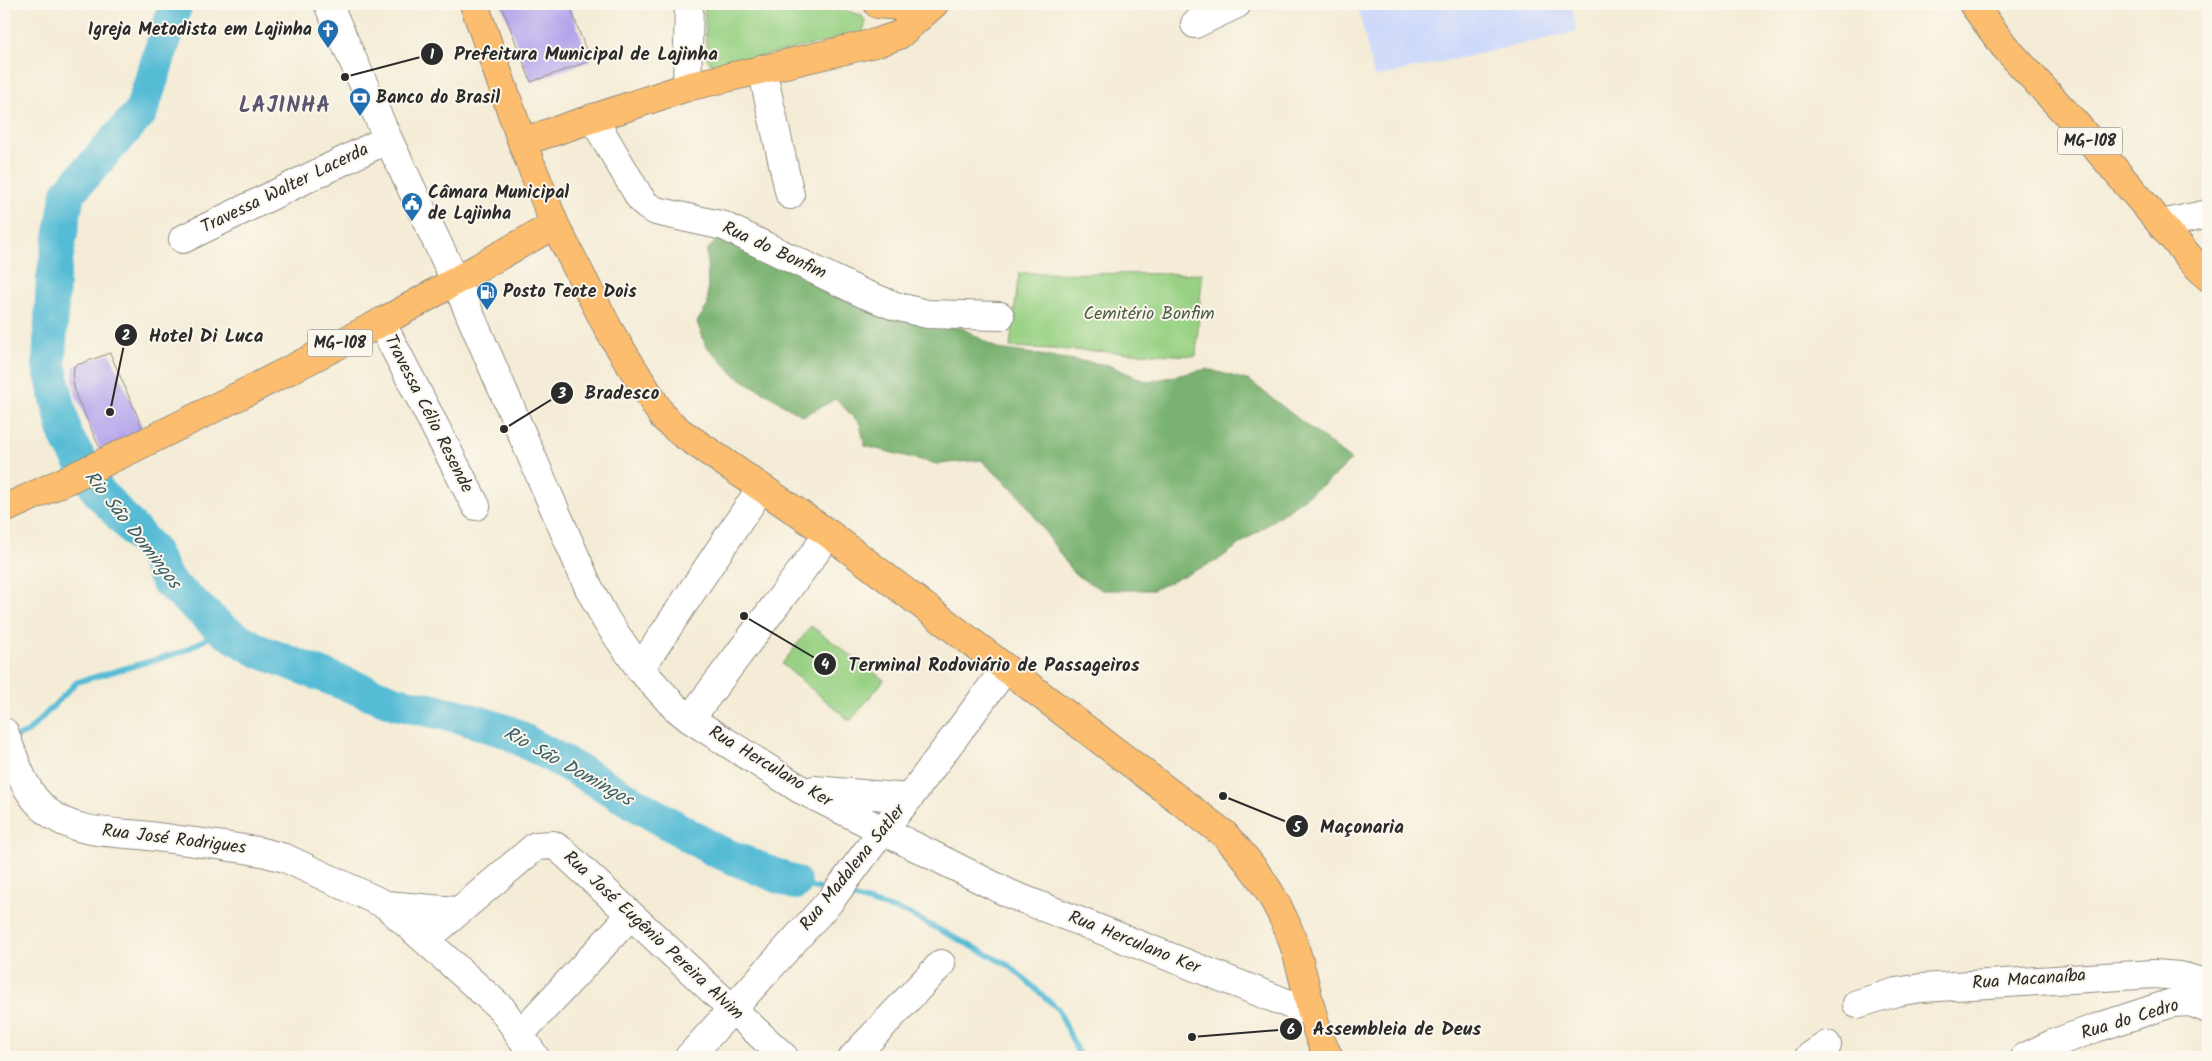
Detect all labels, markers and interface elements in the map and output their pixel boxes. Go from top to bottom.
place label: Igreja Metodista em Lajinha [88,16,312,45]
church icon: Igreja Metodista em Lajinha [316,18,340,49]
callout: Prefeitura Municipal de Lajinha [419,37,728,71]
text: Prefeitura Municipal de Lajinha [454,40,718,70]
text: 1 [430,43,435,67]
place label: Banco do Brasil [376,84,500,113]
bank icon: Banco do Brasil [348,86,372,117]
district label: LAJINHA [239,89,331,124]
road number: MG-108 [2058,128,2122,154]
street label: Travessa Walter Lacerda [196,136,374,242]
place label: Câmara Municipal de Lajinha [428,179,569,229]
public building icon: Câmara Municipal de Lajinha [400,191,424,222]
street label: Rua do Bonfim [717,214,831,288]
place label: Posto Teote Dois [503,278,637,307]
fuel station icon: Posto Teote Dois [475,280,499,311]
park label: Cemitério Bonfim [1083,300,1215,329]
callout: Hotel Di Luca [114,318,273,352]
text: Hotel Di Luca [149,322,264,352]
text: 2 [122,324,131,348]
road number: MG-108 [308,329,372,356]
street label: Travessa Célio Resende [375,330,481,498]
callout: Bradesco [549,376,669,410]
text: Bradesco [585,379,660,409]
text: 3 [557,382,566,406]
water label: Rio São Domingos [76,464,189,597]
callout: Terminal Rodoviário de Passageiros [813,647,1149,681]
text: Terminal Rodoviário de Passageiros [848,651,1140,681]
text: 4 [821,653,829,677]
street label: Rua Herculano Ker [702,718,838,816]
water label: Rio São Domingos [498,719,640,816]
street label: Rua Madalena Satler [793,797,914,938]
callout: Maçonaria [1285,809,1414,843]
text: Maçonaria [1320,813,1404,843]
text: 5 [1292,816,1302,840]
street label: Rua José Rodrigues [100,817,248,863]
street label: Rua José Eugênio Pereira Alvim [556,844,750,1028]
street label: Rua Herculano Ker [1064,903,1205,983]
street label: Rua Macanaíba [1971,962,2087,998]
street label: Rua do Cedro [2077,991,2183,1049]
callout: Assembleia de Deus [1278,1012,1492,1046]
text: Assembleia de Deus [1313,1015,1481,1045]
text: 6 [1287,1018,1295,1042]

